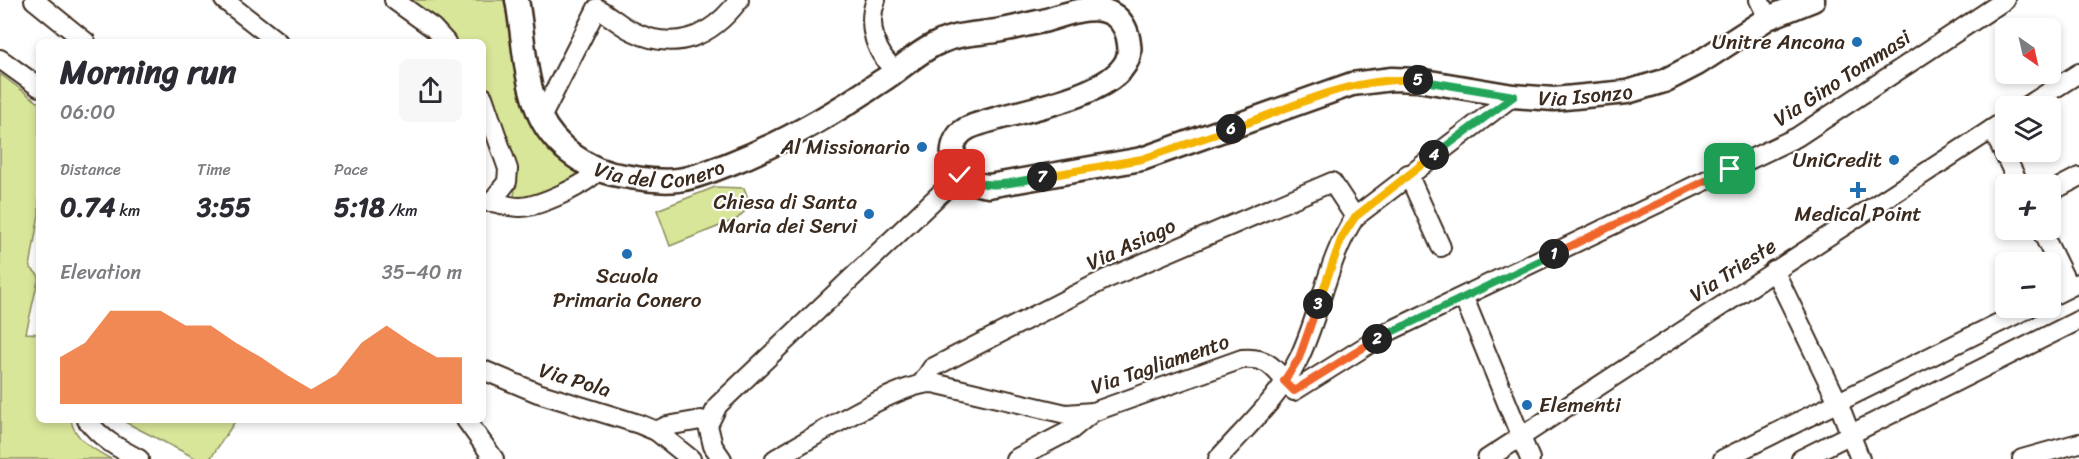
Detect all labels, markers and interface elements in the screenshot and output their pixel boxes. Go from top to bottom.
street label: Via Gino Tommasi [1765,18,1920,137]
north arrow [1995,18,2061,84]
map controls [1995,18,2061,318]
place label: Unitre Ancona [1712,23,1845,61]
marker: Unitre Ancona [1850,35,1864,49]
text: Morning run [60,43,236,101]
button: share [399,59,462,122]
pin: 5 [1403,65,1433,95]
text: 5 [1413,65,1423,94]
street label: Via Isonzo [1537,72,1638,118]
text: 06:00 [60,95,115,130]
button: layers [1995,96,2061,162]
pin: 6 [1216,114,1246,144]
text: 6 [1226,114,1236,143]
place label: Al Missionario [780,128,910,166]
marker: Al Missionario [915,140,929,154]
pin: 4 [1419,140,1449,170]
text: 4 [1429,140,1439,169]
place label: UniCredit [1792,141,1882,179]
pin [1704,143,1755,194]
street label: Via del Conero [589,148,731,200]
pin [934,149,985,200]
icon: arrive [1713,152,1746,185]
marker: UniCredit [1887,153,1901,167]
text: Distance [60,155,121,184]
text: Time [197,155,231,184]
text: Pace [334,155,368,184]
icon: check [943,158,976,191]
pin: 7 [1027,162,1057,192]
text: 7 [1037,162,1047,191]
button: + [1995,174,2061,240]
marker: Medical Point [1849,181,1867,199]
place label: Chiesa di Santa Maria dei Servi [714,183,858,245]
text: 0.74 [60,184,115,230]
text: 3:55 [197,184,251,230]
text: 5:18 [334,184,385,230]
place label: Medical Point [1795,195,1921,233]
text: km [115,196,140,225]
text: /km [385,196,417,225]
marker: Chiesa di Santa Maria dei Servi [862,207,876,221]
street label: Via Asiago [1080,207,1183,281]
street label: Via Trieste [1682,227,1784,313]
pin: 1 [1539,239,1569,269]
text: 1 [1551,239,1557,268]
marker: Scuola Primaria Conero [620,247,634,261]
button: − [1995,252,2061,318]
text: Elevation [60,255,141,290]
text: 35–40 m [382,255,462,290]
place label: Scuola Primaria Conero [553,257,702,319]
pin: 3 [1303,289,1333,319]
text: 3 [1314,289,1322,318]
street label: Via Tagliamento [1086,322,1235,405]
pin: 2 [1362,324,1392,354]
text: 2 [1372,324,1382,353]
street label: Via Pola [534,351,616,409]
place label: Elementi [1539,386,1622,424]
marker: Elementi [1520,398,1534,412]

